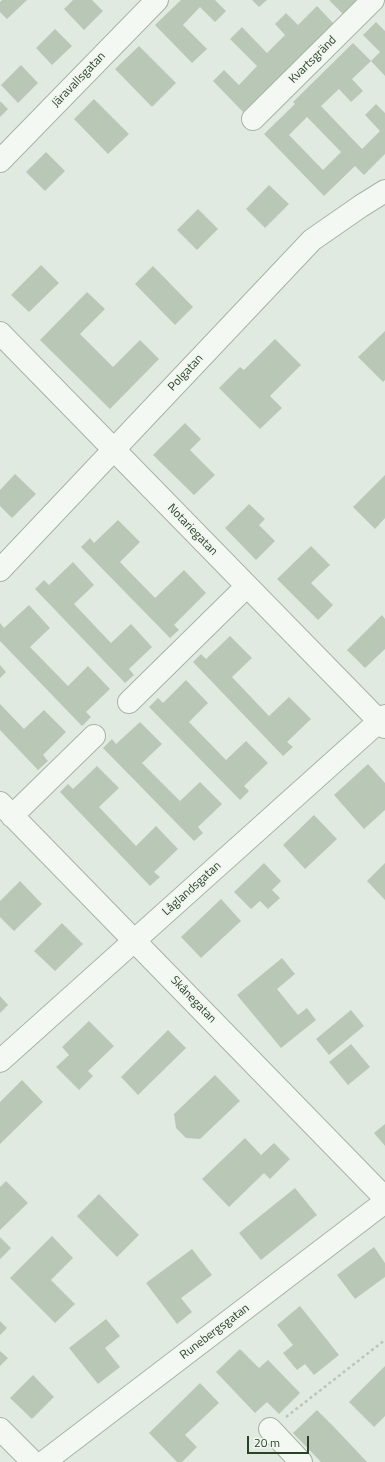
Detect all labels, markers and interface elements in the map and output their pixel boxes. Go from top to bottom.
street label: Kvartsgränd [286,33,340,87]
street label: Järavallsgatan [49,49,109,111]
street label: Polgatan [165,352,207,394]
street label: Notariegatan [164,501,220,559]
street label: Låglandsgatan [160,859,224,919]
street label: Skånegatan [167,974,219,1026]
street label: Runebergsgatan [177,1301,253,1363]
scale bar [249,1428,311,1454]
text: 20 m [254,1433,280,1452]

